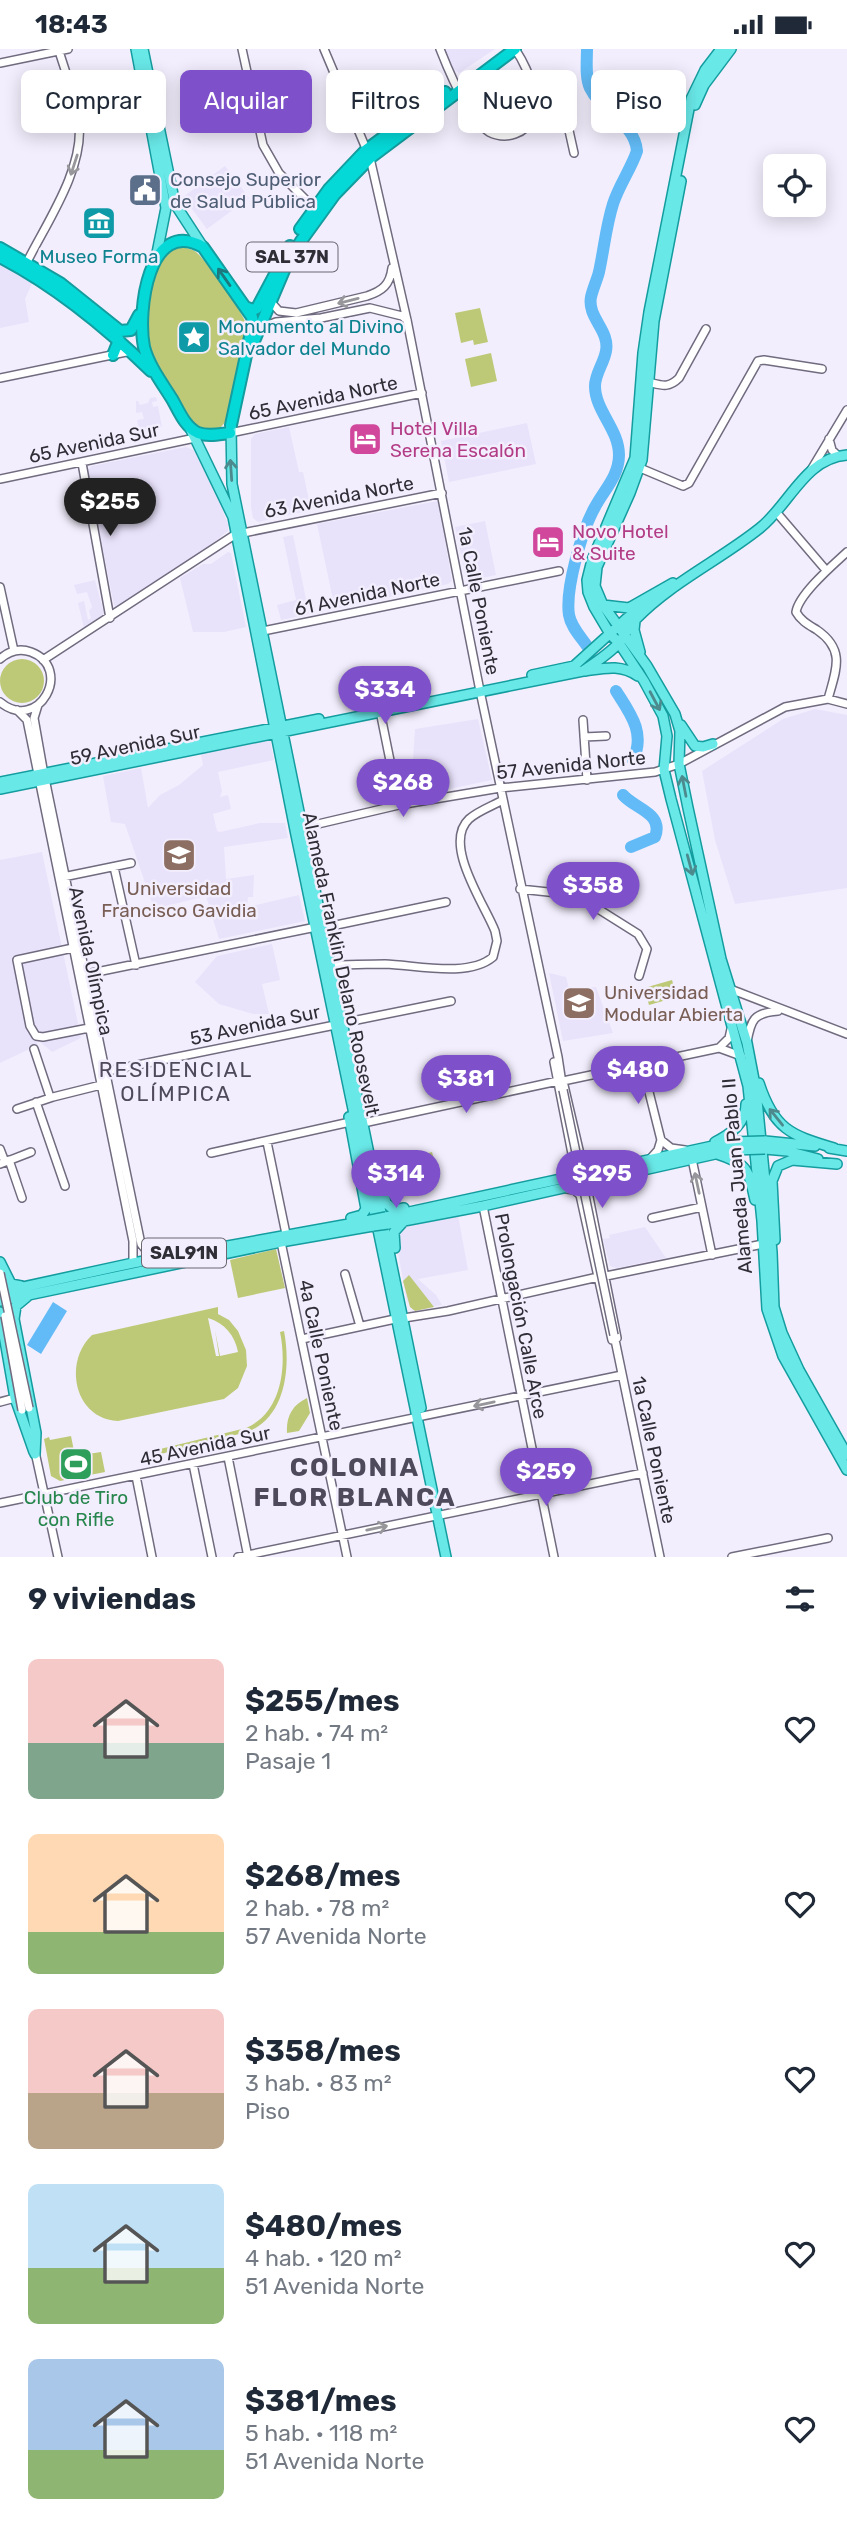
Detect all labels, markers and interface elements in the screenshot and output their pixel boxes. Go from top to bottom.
text: 18:43 [35,9,108,40]
chip: Comprar [21,70,166,133]
chip: Alquilar [180,70,312,133]
chip: Filtros [326,70,444,133]
chip: Nuevo [458,70,577,133]
chip: Piso [591,70,686,133]
one-way arrow [66,153,79,175]
map controls [763,154,826,217]
button: locate [763,154,826,217]
place label: Consejo Superior de Salud Pública [170,168,322,213]
public building icon: Consejo Superior de Salud Pública [126,171,164,209]
museum icon: Museo Forma [80,204,118,242]
road number: SAL 37N [246,243,338,272]
place label: Museo Forma [40,245,158,268]
one-way arrow [217,268,231,287]
one-way arrow [337,295,360,308]
place label: Monumento al Divino Salvador del Mundo [218,315,404,360]
place icon: Monumento al Divino Salvador del Mundo [175,318,213,356]
street label: 65 Avenida Norte [246,371,400,425]
place label: Hotel Villa Serena Escalón [390,417,526,462]
street label: 65 Avenida Sur [27,418,162,468]
hotel icon: Hotel Villa Serena Escalón [346,420,384,458]
one-way arrow [224,460,237,482]
street label: 63 Avenida Norte [262,471,416,523]
pin: $255 [69,479,151,538]
text: $255 [80,487,140,515]
place label: Novo Hotel & Suite [572,520,669,565]
hotel icon: Novo Hotel & Suite [529,523,567,561]
street label: 1a Calle Poniente [453,525,505,677]
street label: 61 Avenida Norte [292,567,442,621]
pin: $334 [344,667,426,726]
text: $334 [354,675,416,703]
one-way arrow [649,690,663,711]
street label: 59 Avenida Sur [68,720,203,770]
street label: 57 Avenida Norte [495,746,647,784]
pin: $268 [362,759,444,819]
text: $268 [373,768,433,796]
one-way arrow [676,776,690,798]
street label: Alameda Franklin Delano Roosevelt [298,810,385,1118]
school or university icon: Universidad Francisco Gavidia [160,836,198,874]
one-way arrow [684,853,697,875]
pin: $358 [552,863,634,922]
text: $358 [563,871,623,899]
place label: Universidad Francisco Gavidia [101,877,257,922]
street label: Avenida Olímpica [64,885,118,1037]
place label: Universidad Modular Abierta [604,981,743,1026]
school or university icon: Universidad Modular Abierta [560,984,598,1022]
street label: 53 Avenida Sur [188,1000,323,1050]
pin: $480 [597,1047,679,1106]
pin: $381 [425,1055,507,1115]
text: $480 [607,1055,669,1083]
district label: RESIDENCIAL OLÍMPICA [99,1057,253,1106]
text: $381 [437,1064,495,1092]
street label: Alameda Juan Pablo II [717,1077,757,1275]
one-way arrow [768,1108,783,1126]
pin: $314 [355,1151,437,1210]
pin: $295 [561,1151,643,1210]
text: $314 [367,1159,425,1187]
text: $295 [572,1159,632,1187]
one-way arrow [690,1172,704,1195]
street label: Prolongación Calle Arce [490,1211,552,1421]
road number: SAL91N [142,1239,226,1267]
street label: 4a Calle Poniente [294,1277,348,1433]
street label: 1a Calle Poniente [627,1374,681,1526]
one-way arrow [473,1397,496,1411]
street label: 45 Avenida Sur [137,1421,273,1471]
sports icon: Club de Tiro con Rifle [57,1445,95,1483]
pin: $259 [505,1449,587,1508]
district label: COLONIA FLOR BLANCA [253,1452,457,1513]
text: $259 [516,1457,576,1485]
place label: Club de Tiro con Rifle [24,1486,128,1531]
one-way arrow [365,1521,388,1535]
icon: filters [781,1580,819,1618]
text: 9 viviendas [28,1581,196,1617]
text: $255/mes [245,1683,400,1719]
icon: home [84,1687,168,1771]
icon: heart [781,1710,819,1748]
text: 2 hab. · 74 m² [245,1719,388,1747]
text: Pasaje 1 [245,1747,331,1775]
text: $268/mes [245,1858,401,1894]
icon: home [84,1862,168,1946]
icon: heart [781,1885,819,1923]
text: 2 hab. · 78 m² [245,1894,389,1922]
text: 57 Avenida Norte [245,1922,427,1950]
text: $358/mes [245,2033,401,2069]
icon: home [84,2037,168,2121]
icon: heart [781,2060,819,2098]
text: 3 hab. · 83 m² [245,2069,392,2097]
text: Piso [245,2097,290,2125]
text: $480/mes [245,2208,402,2244]
icon: home [84,2212,168,2296]
icon: heart [781,2235,819,2273]
text: 4 hab. · 120 m² [245,2244,402,2272]
text: 51 Avenida Norte [245,2272,424,2300]
text: $381/mes [245,2383,397,2419]
icon: home [84,2387,168,2471]
icon: heart [781,2410,819,2448]
text: 5 hab. · 118 m² [245,2419,397,2447]
text: 51 Avenida Norte [245,2447,424,2475]

